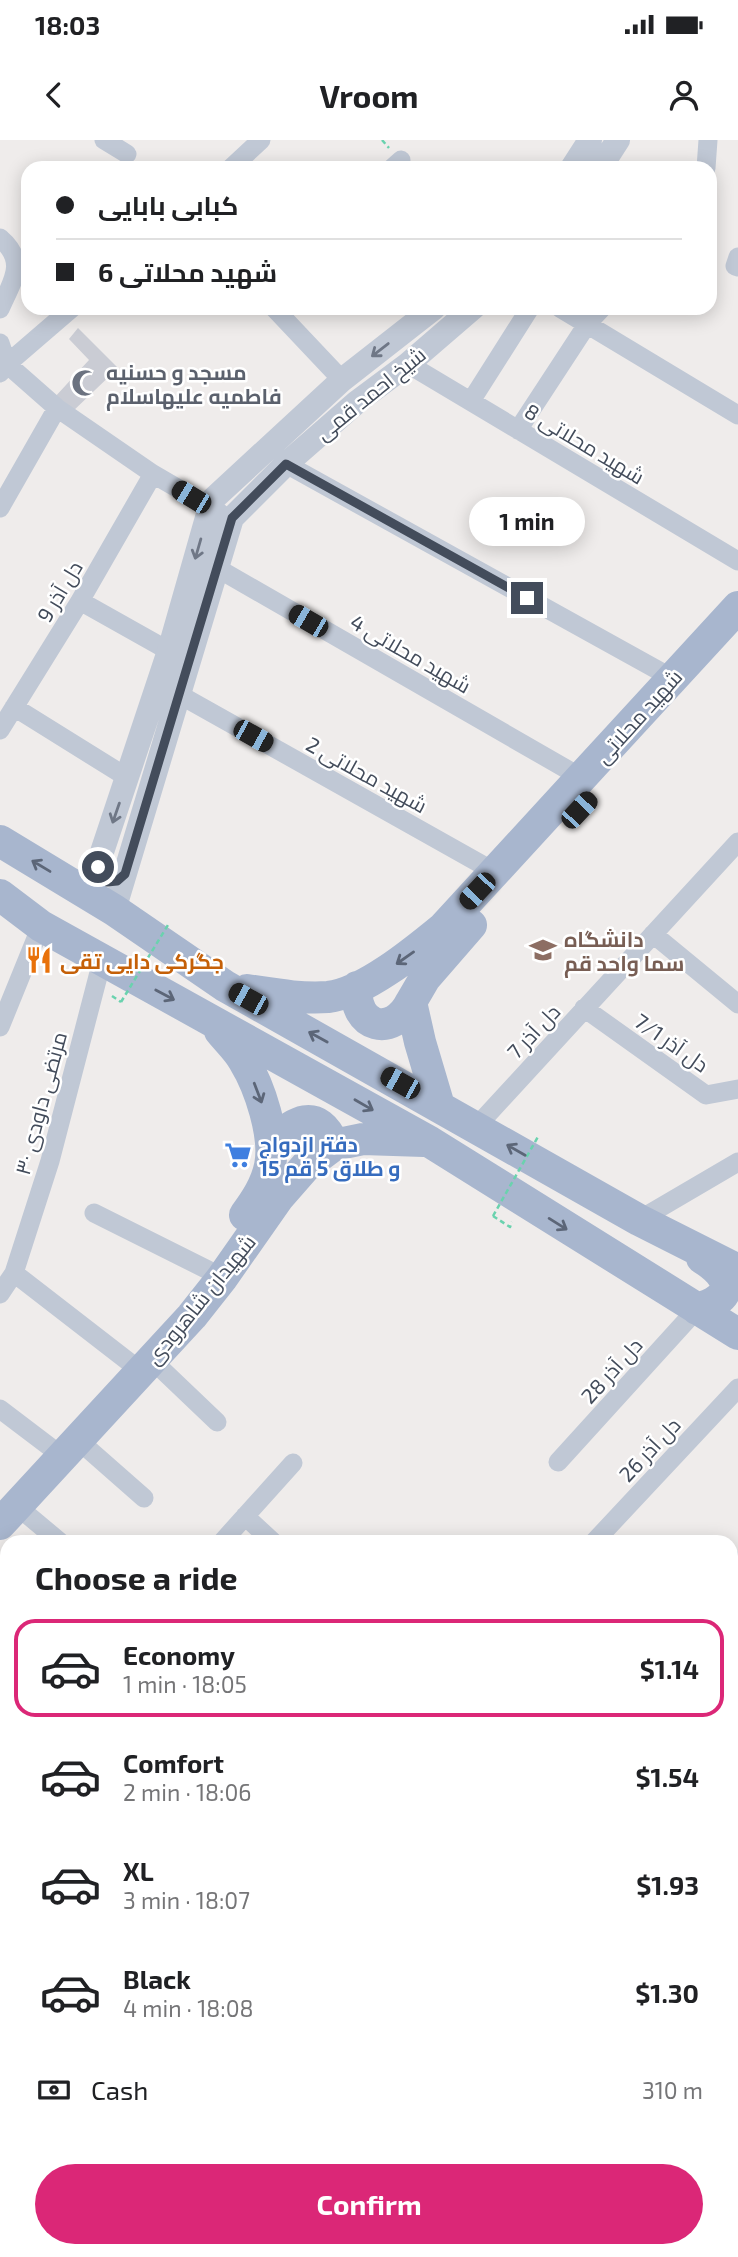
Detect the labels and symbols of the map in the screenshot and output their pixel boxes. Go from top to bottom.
street label: شیخ احمد قمی [310,341,432,447]
one-way arrow [371,342,390,357]
place label: مسجد و حسنیه فاطمیه علیهاسلام [106,359,282,411]
mosque icon: مسجد و حسنیه فاطمیه علیهاسلام [70,368,100,398]
street label: شهید محلاتی 8 [520,397,649,490]
car [168,477,215,517]
callout: 1 min [469,496,585,546]
one-way arrow [191,538,204,560]
street label: دل آذر 9 [31,556,89,627]
route end [511,582,543,614]
car [285,601,332,641]
street label: شهید محلاتی 4 [345,608,476,699]
street label: شهید محلاتی [589,664,688,769]
car [230,717,277,755]
street label: شهید محلاتی 2 [301,731,432,819]
car [557,787,602,833]
one-way arrow [109,802,121,824]
route start [82,851,114,883]
one-way arrow [32,859,52,873]
car [455,868,500,914]
place label: دانشگاه سما واحد قم [564,926,684,978]
school or university icon: دانشگاه سما واحد قم [528,935,558,965]
restaurant icon: جگرکی دایی تقی [24,945,54,975]
place label: جگرکی دایی تقی [60,948,224,974]
one-way arrow [396,951,415,965]
car [225,980,272,1018]
one-way arrow [154,988,175,1002]
street label: دل آذر 7 [501,998,566,1065]
street label: دل آذر 7/1 [629,1007,714,1078]
street label: ۳۰ مرتضی داودی [9,1029,73,1178]
one-way arrow [308,1030,328,1044]
car [377,1064,424,1102]
one-way arrow [253,1082,266,1103]
one-way arrow [354,1098,374,1112]
place label: دفتر ازدواج 15 و طلاق 5 قم [259,1131,401,1183]
supermarket icon: دفتر ازدواج 15 و طلاق 5 قم [223,1140,253,1170]
one-way arrow [506,1143,526,1157]
one-way arrow [548,1217,568,1231]
street label: شهیدان شاهرودی [140,1229,262,1370]
street label: دل آذر 28 [575,1332,648,1409]
street label: دل آذر 26 [613,1412,686,1488]

